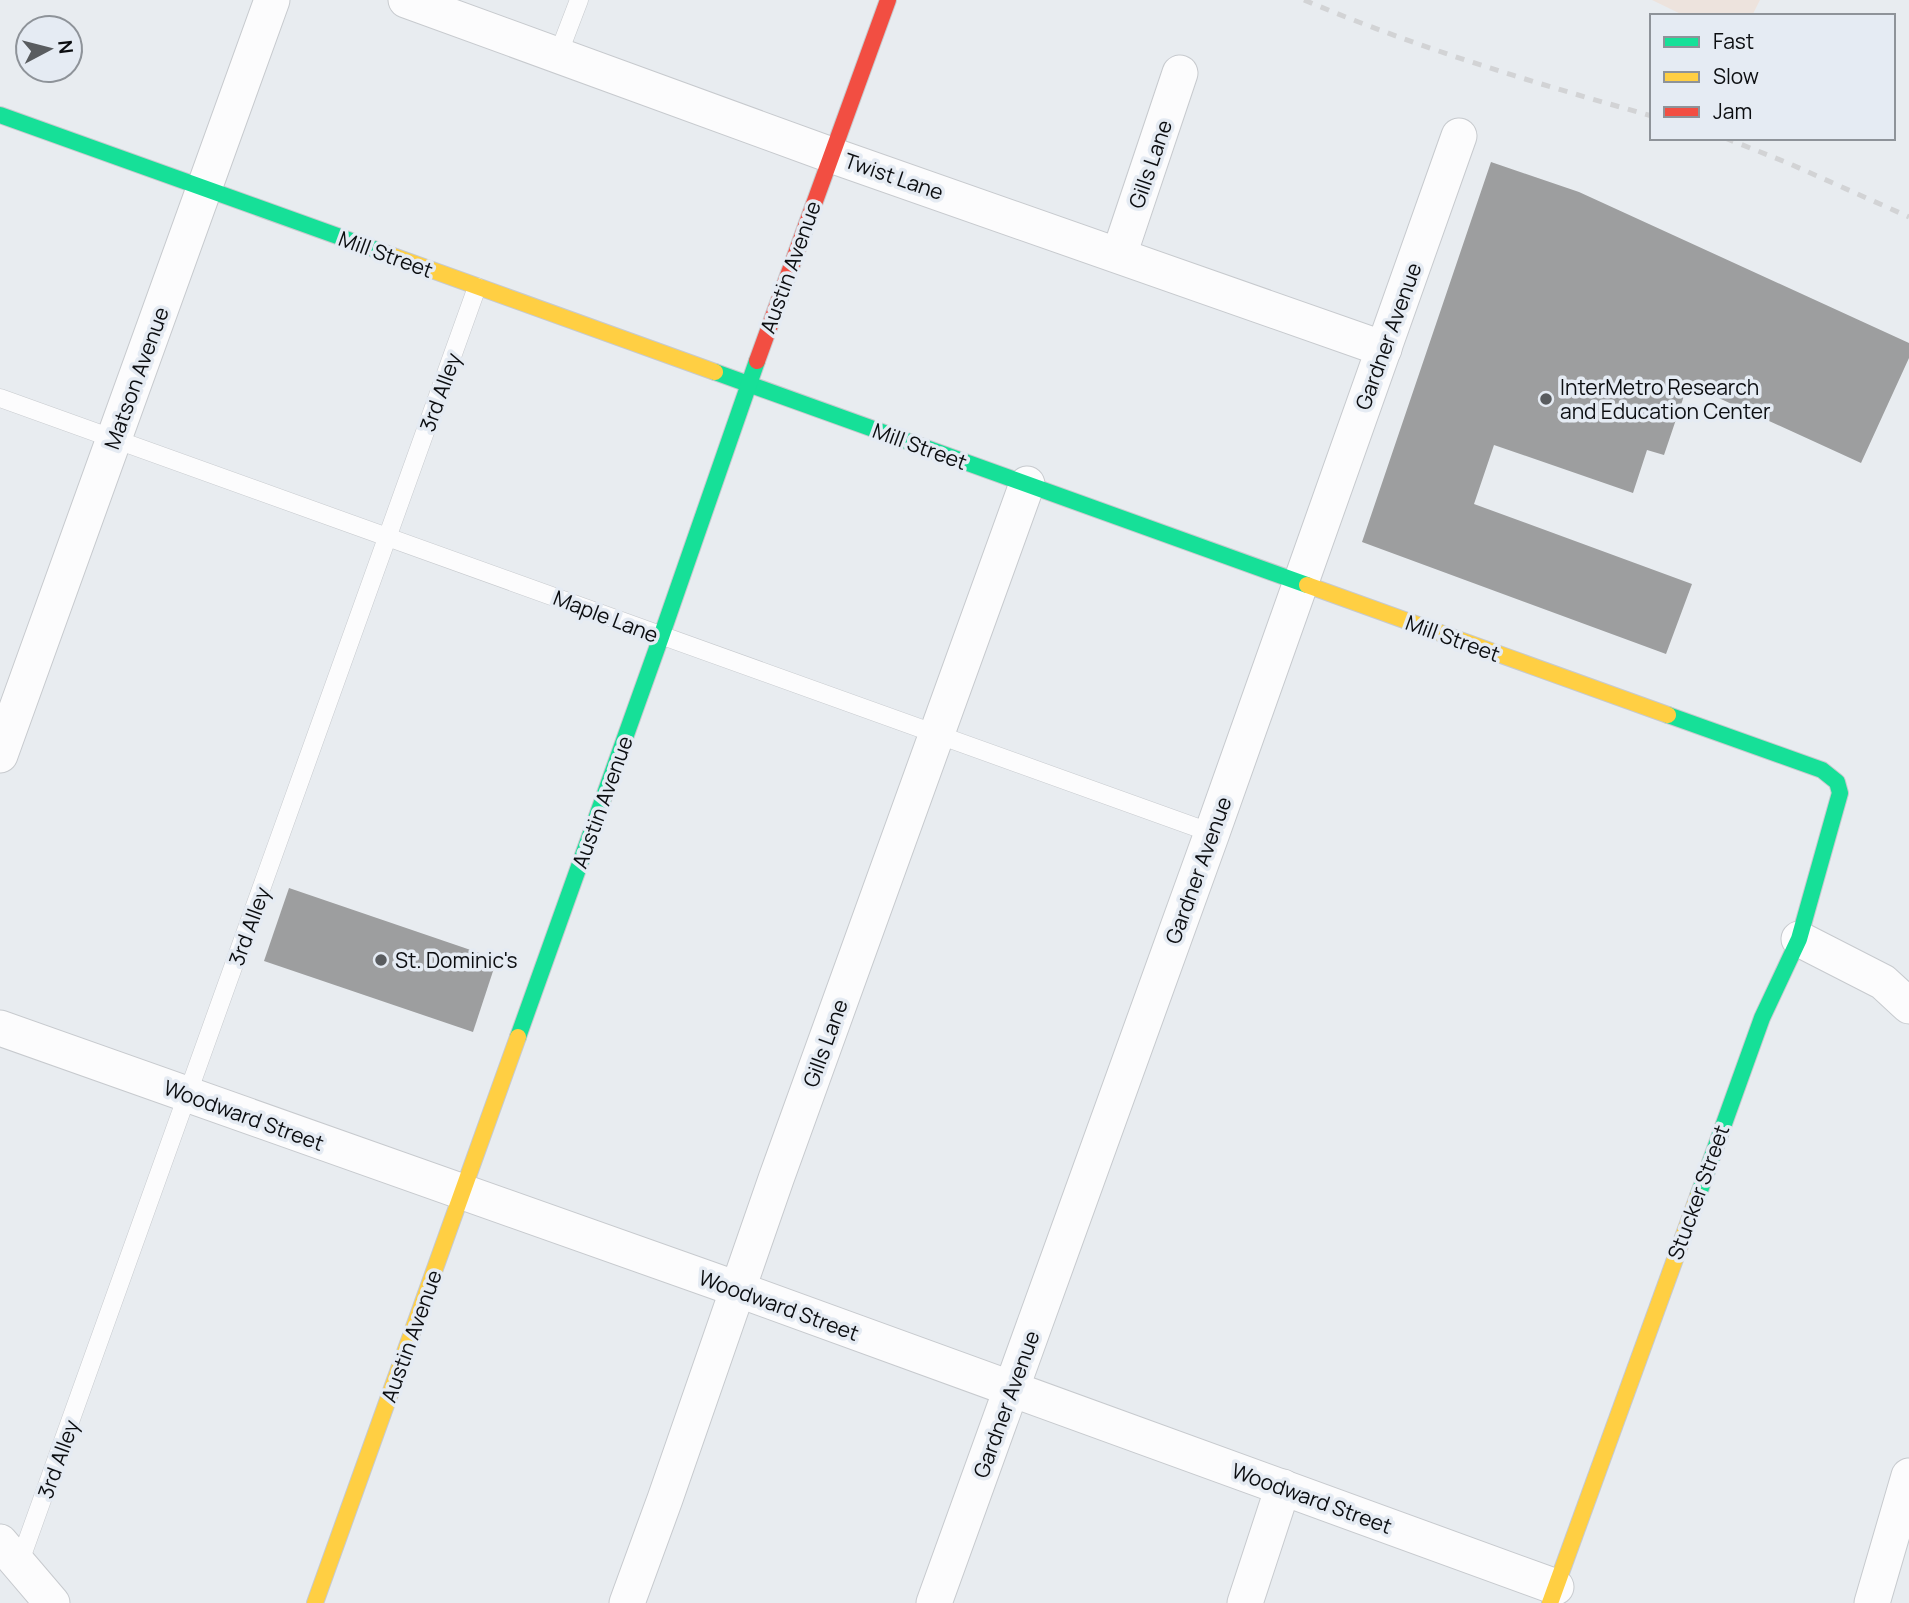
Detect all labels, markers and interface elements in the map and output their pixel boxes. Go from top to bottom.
north arrow [14,14,84,84]
legend [1650,14,1895,140]
text: Fast [1713,27,1754,55]
text: N [52,39,80,55]
text: Slow [1713,62,1759,90]
text: Jam [1713,97,1752,125]
street label: Gills Lane [1122,116,1178,212]
street label: Twist Lane [841,146,947,206]
street label: Austin Avenue [753,197,827,337]
street label: Mill Street [335,224,437,284]
street label: Gardner Avenue [1348,259,1428,413]
street label: Matson Avenue [97,303,175,453]
street label: 3rd Alley [413,349,467,435]
place label: InterMetro Research and Education Center [1560,373,1771,425]
marker: InterMetro Research and Education Center [1538,391,1554,407]
street label: Mill Street [869,416,971,476]
street label: Maple Lane [550,583,662,649]
street label: Mill Street [1402,608,1504,668]
street label: Austin Avenue [565,732,639,872]
street label: Gardner Avenue [1158,793,1238,947]
street label: 3rd Alley [222,883,276,969]
place label: St. Dominic's [395,946,518,974]
marker: St. Dominic's [373,952,389,968]
street label: Gills Lane [796,995,854,1091]
street label: Woodward Street [160,1073,328,1157]
street label: Stucker Street [1661,1121,1735,1263]
street label: Woodward Street [695,1263,863,1347]
street label: Austin Avenue [374,1266,448,1406]
street label: Gardner Avenue [966,1327,1046,1481]
street label: 3rd Alley [31,1416,85,1502]
street label: Woodward Street [1228,1456,1396,1540]

